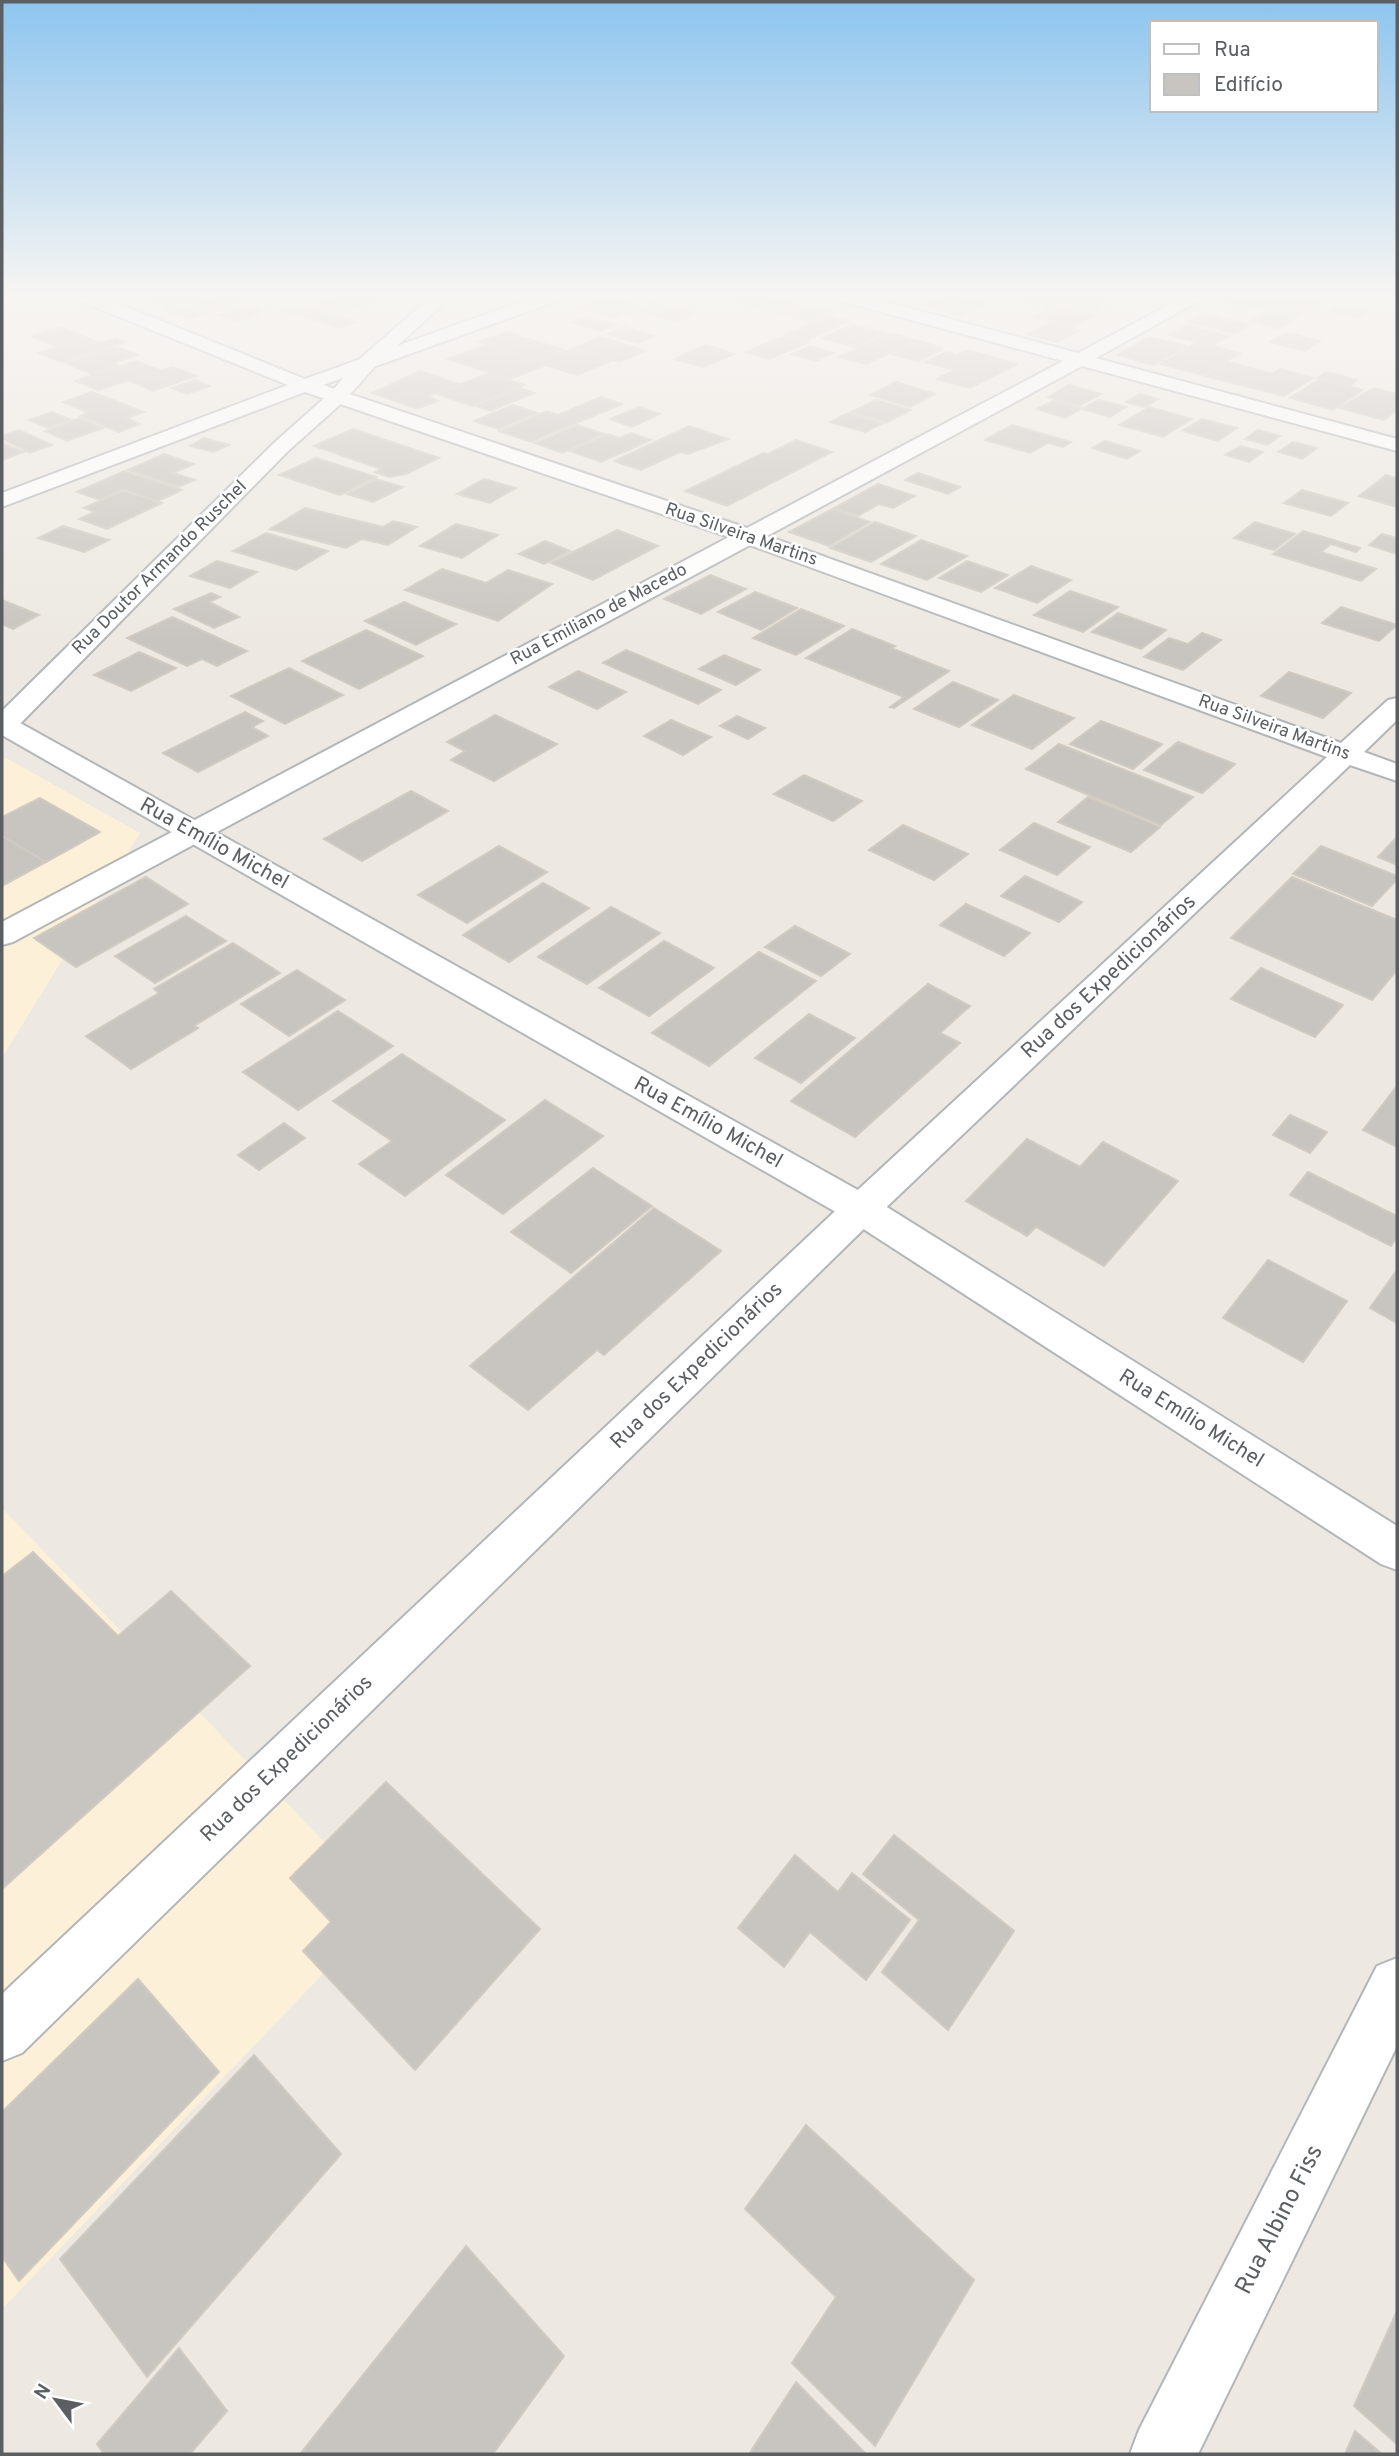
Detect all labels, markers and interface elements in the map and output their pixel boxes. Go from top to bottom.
legend [1150,21,1378,112]
text: Rua [1214,37,1251,64]
text: Edifício [1214,72,1283,99]
street label: Rua Doutor Armando Ruschel [68,476,252,660]
street label: Rua Silveira Martins [662,498,820,572]
street label: Rua Emiliano de Macedo [507,559,691,671]
street label: Rua Silveira Martins [1195,690,1353,766]
street label: Rua Emílio Michel [135,792,293,896]
street label: Rua dos Expedicionários [1016,889,1202,1065]
street label: Rua Emílio Michel [629,1071,787,1175]
street label: Rua dos Expedicionários [605,1277,789,1455]
street label: Rua Emílio Michel [1113,1363,1269,1475]
street label: Rua dos Expedicionários [195,1670,379,1848]
street label: Rua Albino Fiss [1229,2140,1331,2300]
north arrow [21,2365,91,2435]
text: N [29,2380,57,2404]

